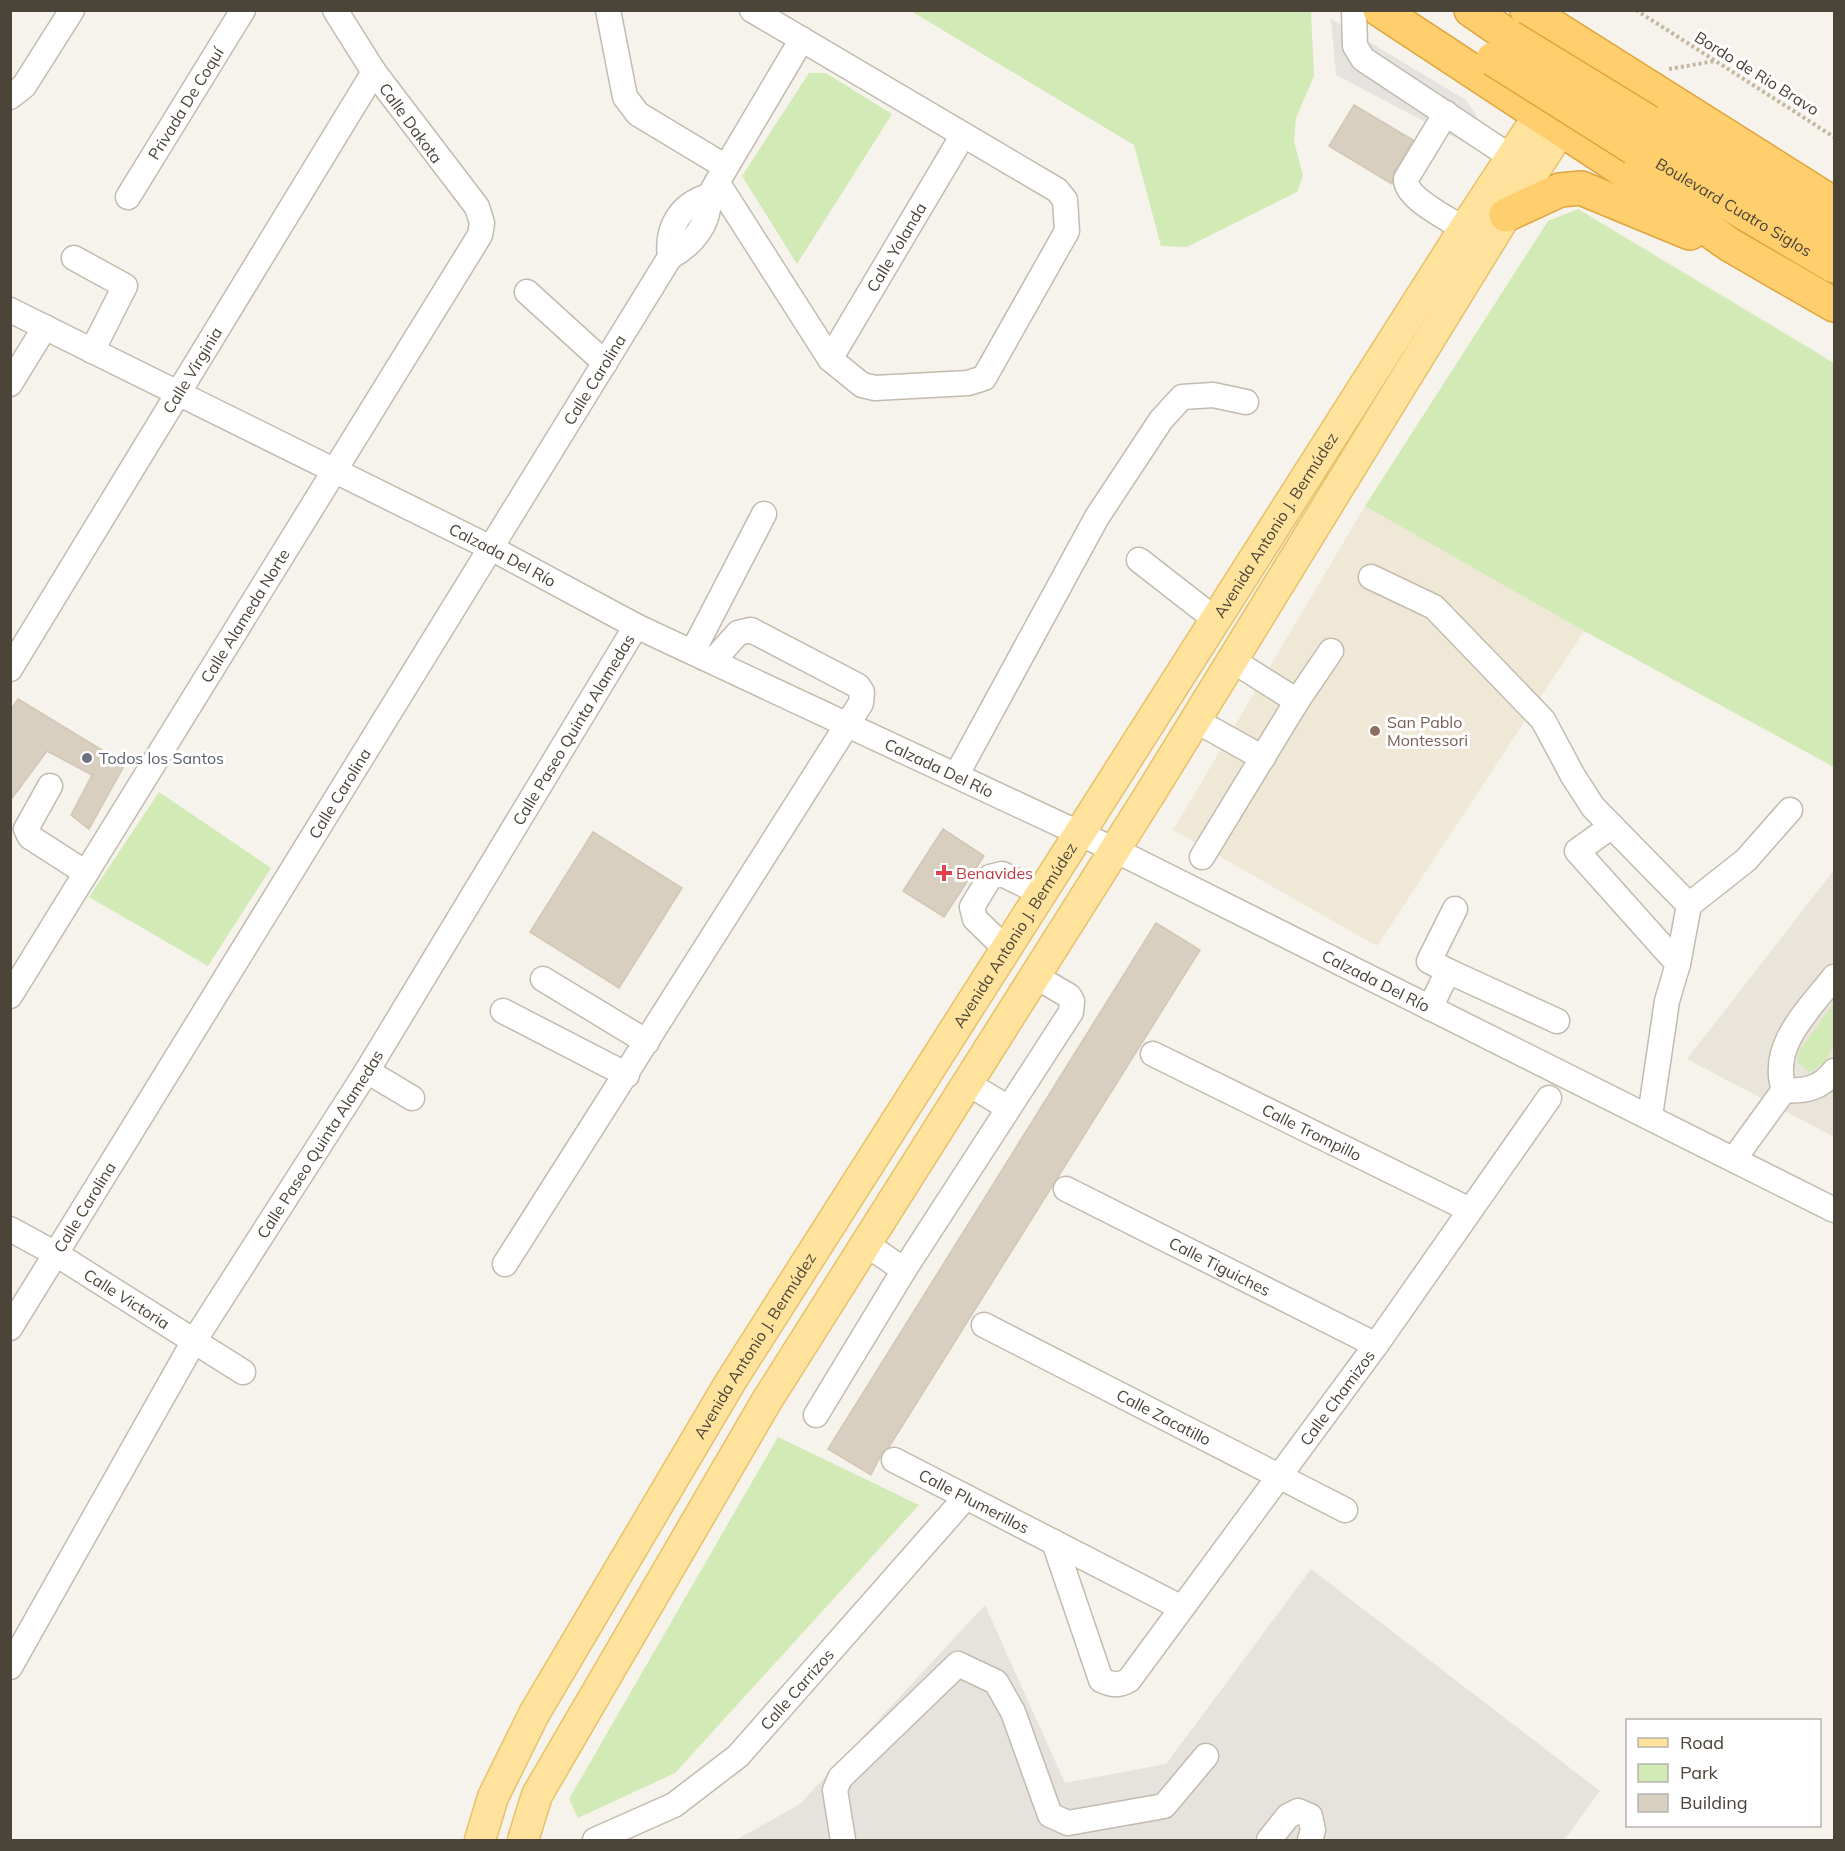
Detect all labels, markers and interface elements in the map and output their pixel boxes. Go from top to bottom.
street label: Bordo de Rio Bravo [1691,27,1823,119]
street label: Privada De Coquí [144,42,228,163]
street label: Calle Dakota [375,79,447,167]
street label: Boulevard Cuatro Siglos [1652,153,1816,261]
street label: Calle Yolanda [862,199,931,296]
street label: Calle Virginia [158,323,226,417]
street label: Calle Carolina [559,331,630,429]
street label: Avenida Antonio J. Bermúdez [1209,429,1342,621]
street label: Calzada Del Río [446,519,559,591]
street label: Calle Alameda Norte [196,545,294,686]
street label: Calle Paseo Quinta Alamedas [508,630,639,829]
place label: San Pablo Montessori [1387,712,1468,750]
marker: San Pablo Montessori [1368,724,1382,738]
street label: Calzada Del Río [881,734,997,802]
street label: Calle Carolina [304,744,375,842]
place label: Todos los Santos [99,748,224,768]
marker: Todos los Santos [80,751,94,765]
street label: Avenida Antonio J. Bermúdez [948,839,1081,1031]
place label: Benavides [956,863,1033,883]
marker: Benavides [937,866,951,880]
street label: Calzada Del Río [1319,945,1433,1016]
street label: Calle Paseo Quinta Alamedas [252,1046,387,1242]
street label: Calle Trompillo [1259,1099,1365,1165]
street label: Calle Carolina [49,1158,120,1256]
street label: Calle Tiguiches [1166,1232,1274,1300]
street label: Avenida Antonio J. Bermúdez [689,1249,820,1442]
street label: Calle Victoria [80,1264,173,1333]
street label: Calle Chamizos [1295,1346,1379,1449]
street label: Calle Zacatillo [1113,1385,1214,1450]
street label: Calle Plumerillos [915,1464,1033,1538]
street label: Calle Carrizos [756,1644,838,1734]
legend [1626,1719,1821,1827]
text: Road [1680,1731,1724,1754]
text: Park [1680,1761,1719,1784]
text: Building [1680,1791,1748,1814]

